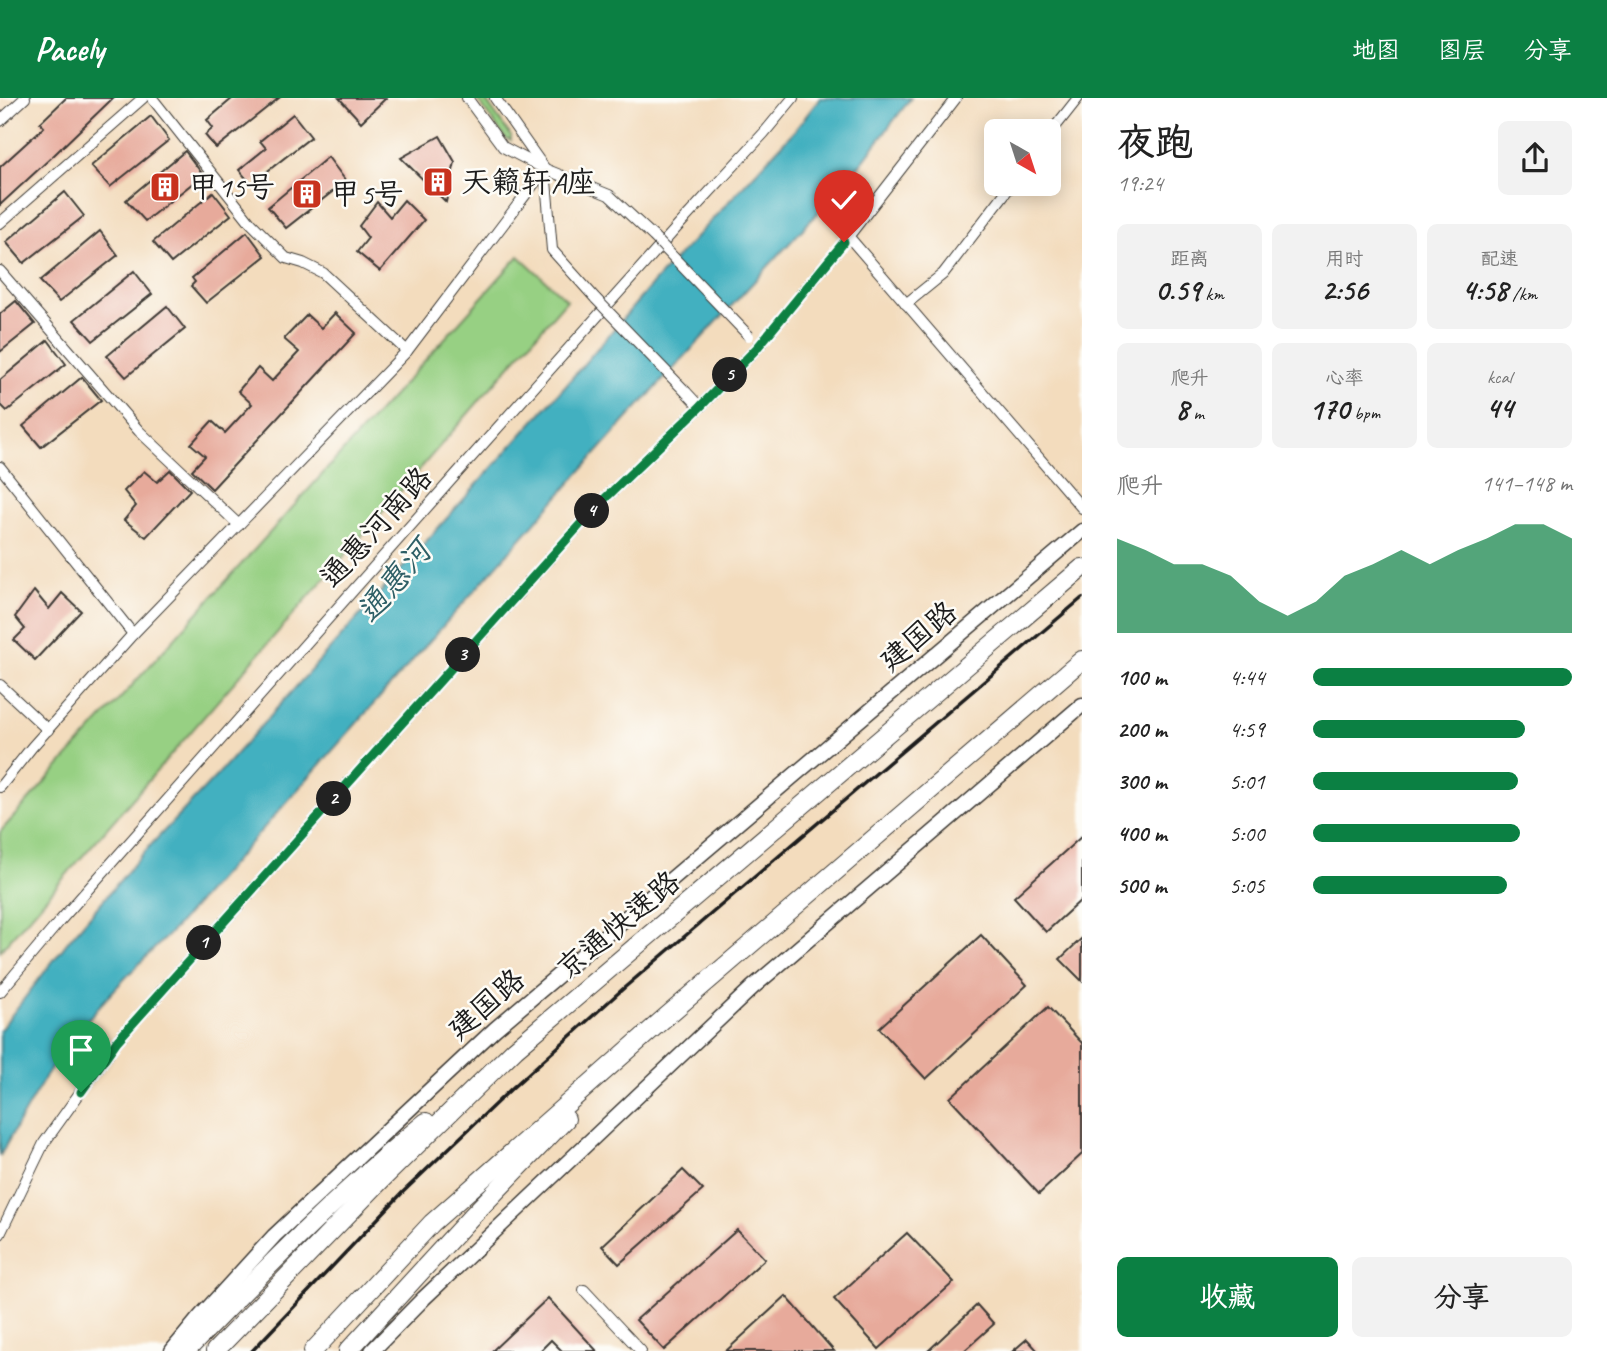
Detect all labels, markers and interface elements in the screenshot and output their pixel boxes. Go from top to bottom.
text: Pacely [35,28,104,70]
text: 地图 [1352,35,1400,65]
text: 图层 [1438,35,1486,65]
text: 分享 [1524,35,1572,65]
north arrow [984,119,1060,196]
map controls [984,119,1061,196]
text: 夜跑 [1117,119,1193,166]
button: share [1498,121,1572,195]
place label: 天籁轩A座 [461,163,596,201]
building icon: 天籁轩A座 [421,165,455,199]
place label: 甲15号 [188,168,275,206]
text: 19:24 [1117,169,1163,198]
building icon: 甲15号 [148,170,182,204]
pin [814,170,874,242]
place label: 甲5号 [330,175,404,213]
building icon: 甲5号 [290,177,324,211]
icon: check [825,181,863,219]
text: 距离 [1170,247,1209,271]
text: 用时 [1325,247,1364,271]
text: 配速 [1480,247,1519,271]
text: 0.59 [1155,271,1201,309]
text: 2:56 [1321,271,1368,309]
text: 4:58 [1462,271,1508,309]
text: km [1201,282,1224,306]
text: /km [1508,282,1537,306]
pin: 5 [712,358,748,392]
text: 5 [725,362,734,386]
text: kcal [1487,365,1512,389]
text: 爬升 [1170,366,1209,390]
text: 心率 [1325,366,1364,390]
text: 44 [1486,389,1513,427]
text: 8 [1175,390,1189,428]
text: 170 [1309,390,1349,428]
text: m [1189,401,1204,425]
text: bpm [1349,401,1380,425]
street label: 通惠河南路 [312,459,440,595]
text: 141–148 m [1481,469,1572,498]
text: 爬升 [1117,471,1163,500]
pin: 4 [574,494,610,528]
text: 4 [587,498,596,522]
water label: 通惠河 [348,532,440,630]
street label: 建国路 [871,593,965,679]
pin: 3 [446,638,480,672]
text: 3 [458,642,467,666]
text: 100 m [1117,663,1167,692]
text: 4:44 [1229,663,1265,692]
text: 200 m [1117,715,1167,744]
text: 4:59 [1229,715,1265,744]
text: 300 m [1117,767,1167,796]
text: 5:01 [1229,767,1265,796]
pin: 2 [316,782,352,816]
text: 2 [329,786,338,810]
text: 400 m [1117,819,1167,848]
text: 5:00 [1229,819,1265,848]
street label: 京通快速路 [548,862,688,988]
text: 500 m [1117,871,1166,900]
text: 5:05 [1229,871,1265,900]
pin: 1 [186,926,222,960]
text: 1 [199,930,208,954]
street label: 建国路 [440,960,532,1048]
pin [51,1020,111,1092]
icon: arrive [62,1031,100,1069]
button: 收藏 [1117,1257,1338,1337]
button: 分享 [1352,1257,1572,1337]

